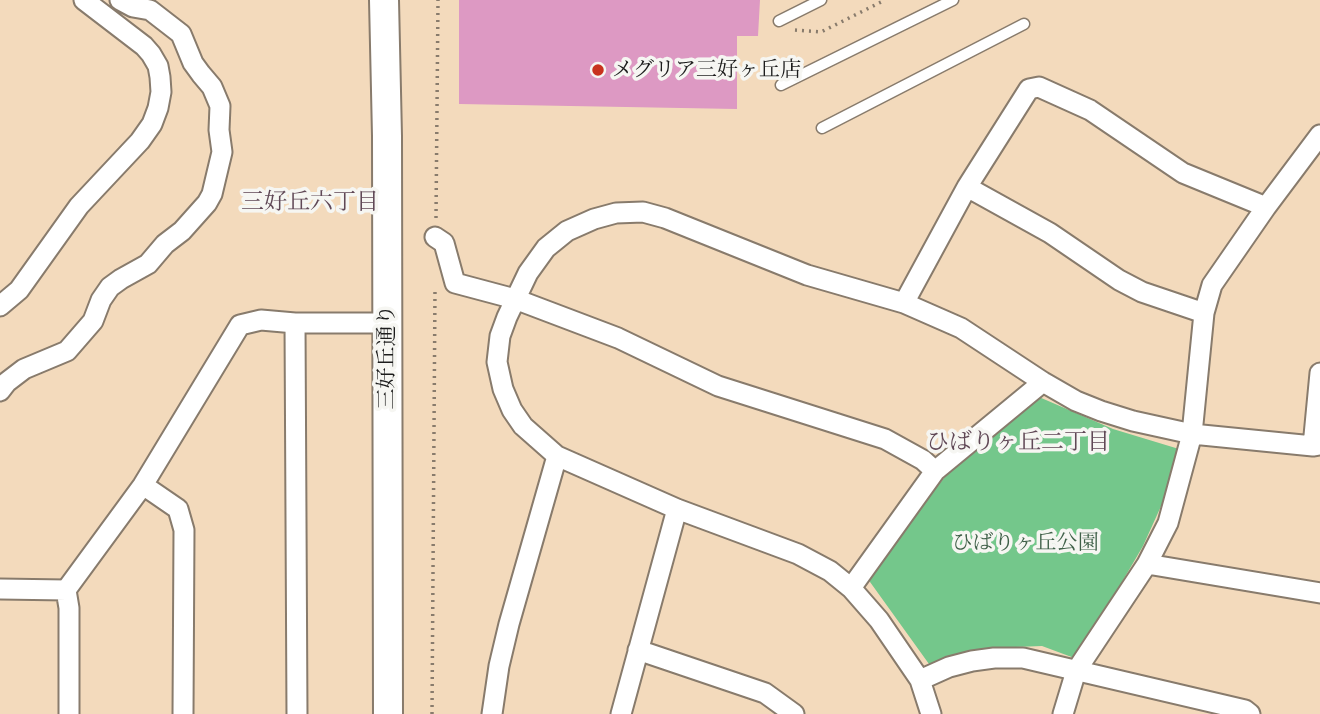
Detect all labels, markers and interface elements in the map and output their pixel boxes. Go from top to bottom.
place label: メグリア三好ヶ丘店 [612,57,801,83]
marker: メグリア三好ヶ丘店 [590,62,606,78]
district label: 三好丘六丁目 [241,189,379,217]
street label: 三好丘通り [374,305,400,409]
district label: ひばりヶ丘二丁目 [926,429,1110,457]
park label: ひばりヶ丘公園 [952,530,1098,556]

